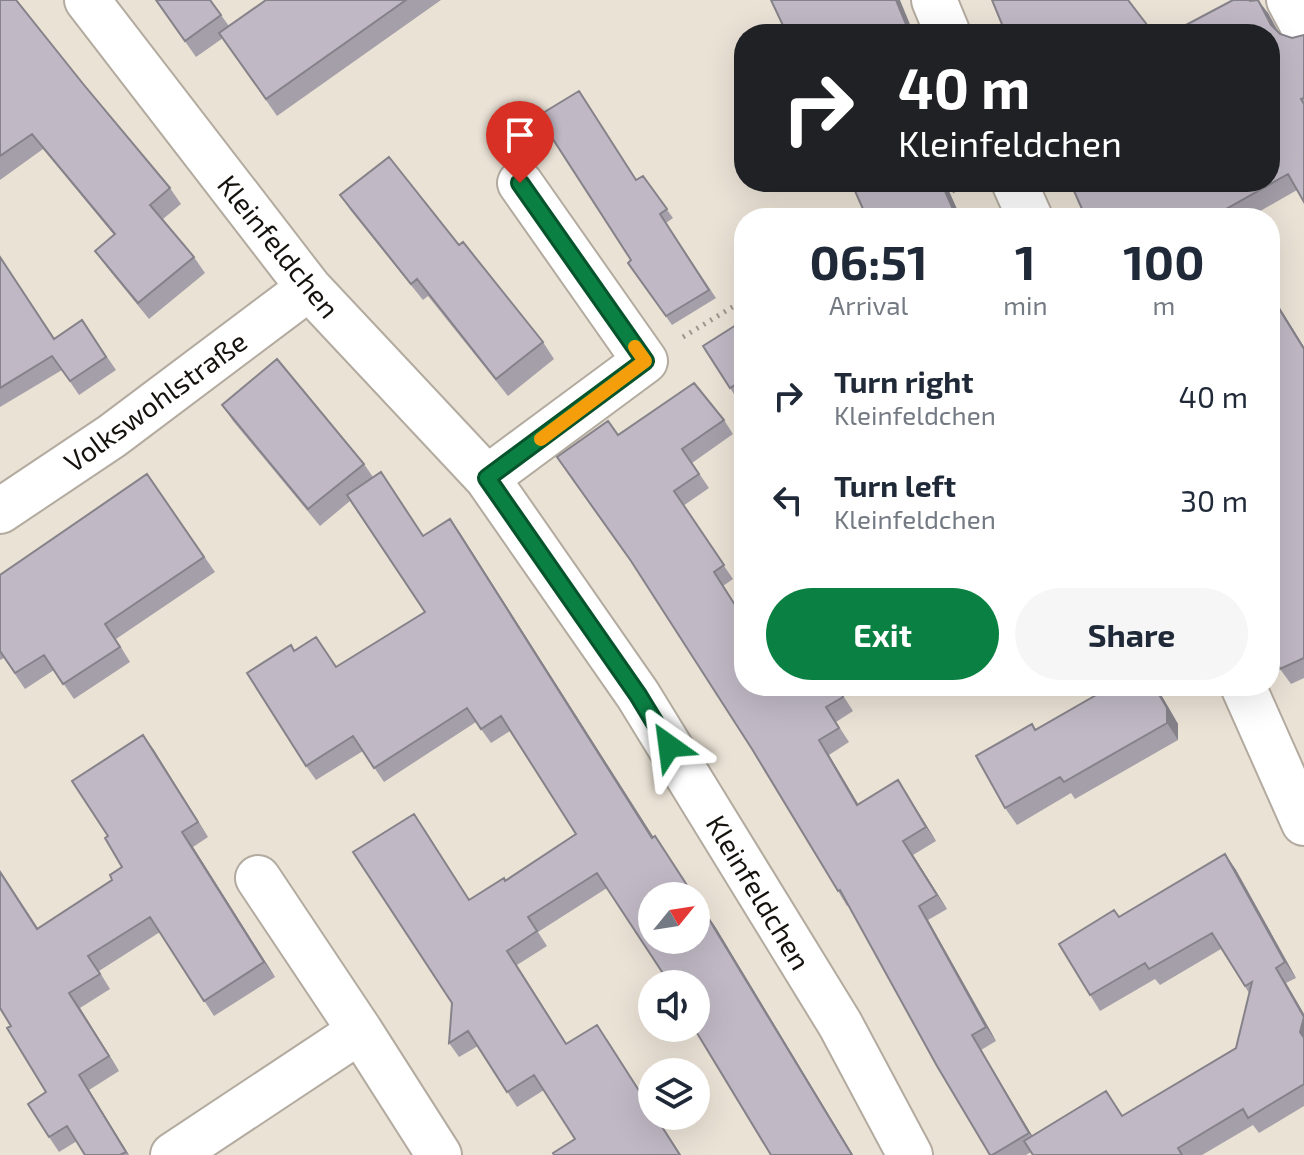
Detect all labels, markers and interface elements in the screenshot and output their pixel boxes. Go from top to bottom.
text: 40 m [898,53,1030,120]
icon: right [766,56,870,160]
pin [486,101,554,183]
icon: arrive [498,113,542,157]
text: Kleinfeldchen [898,121,1122,164]
street label: Kleinfeldchen [211,168,347,324]
text: 06:51 [810,232,928,290]
text: 1 [1015,232,1036,290]
text: 100 [1123,232,1204,290]
text: Arrival [829,289,908,320]
text: min [1003,289,1048,320]
text: m [1152,289,1175,320]
street label: Volkswohlstraße [57,323,253,479]
text: Turn right [834,363,974,399]
icon: right [766,374,810,418]
text: 40 m [1178,378,1248,414]
text: Kleinfeldchen [834,399,996,430]
text: Turn left [834,467,956,503]
icon: left [766,478,810,522]
text: 30 m [1180,482,1248,518]
text: Kleinfeldchen [834,503,996,534]
button: Exit [766,588,999,680]
button: Share [1015,588,1248,680]
position arrow [627,704,711,788]
street label: Kleinfeldchen [700,809,818,975]
north arrow [638,882,710,954]
map controls [638,882,710,1130]
button: sound [638,970,710,1042]
button: layers [638,1058,710,1130]

